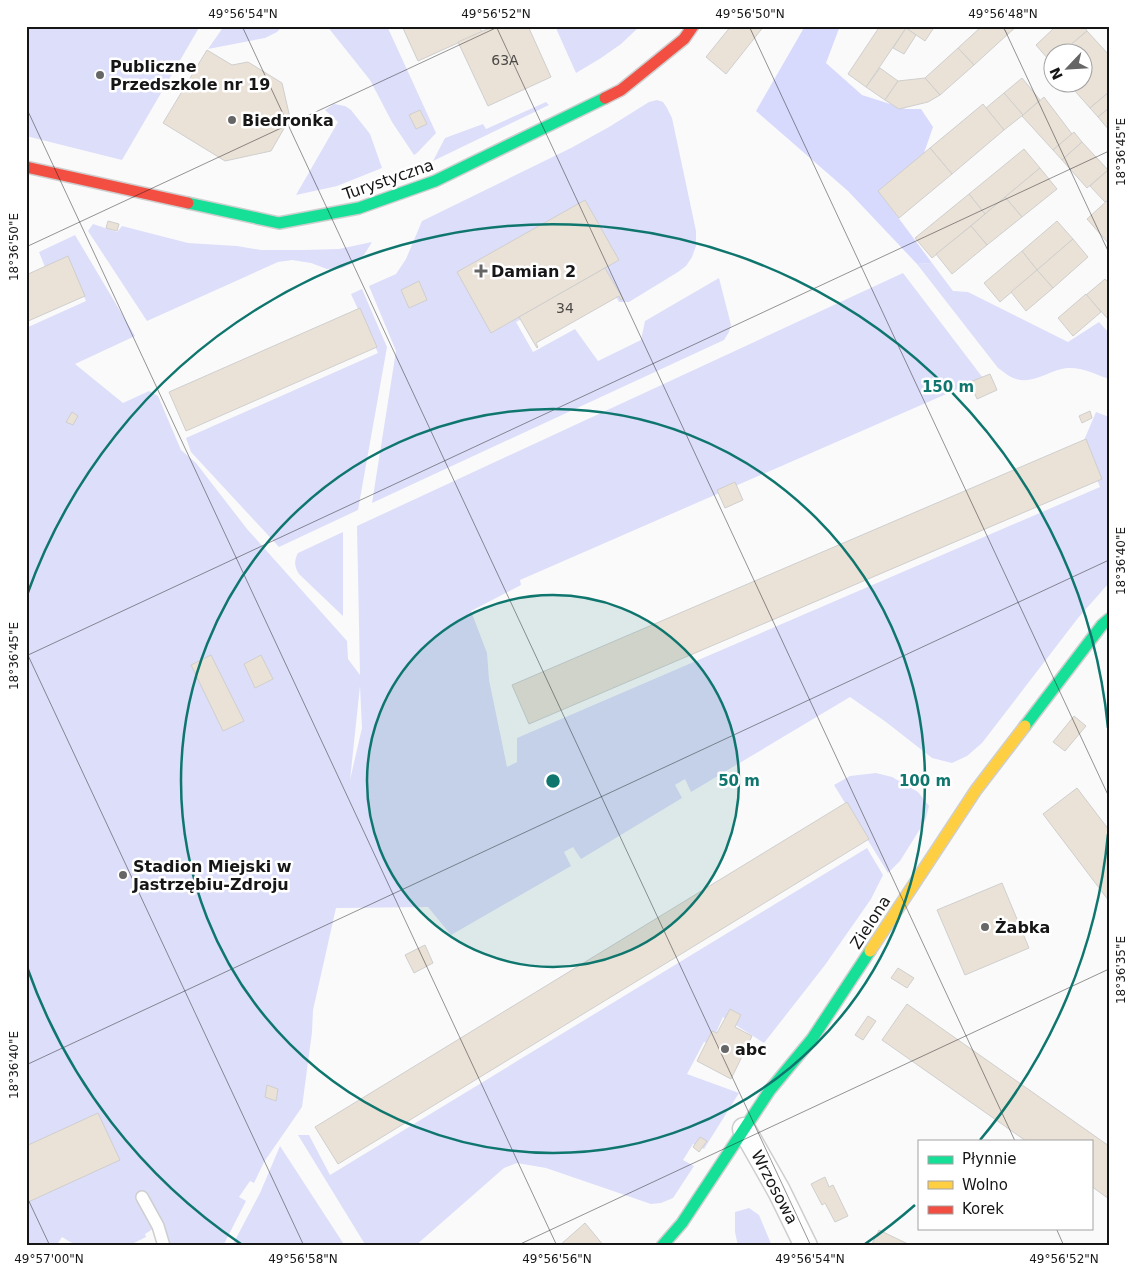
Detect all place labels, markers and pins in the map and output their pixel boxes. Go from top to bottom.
place label: Publiczne Przedszkole nr 19 [110,57,270,94]
marker: Publiczne Przedszkole nr 19 [94,69,106,81]
place label: Biedronka [242,111,334,130]
marker: Biedronka [226,114,238,126]
place label: Damian 2 [491,262,576,281]
marker: Damian 2 [475,265,487,277]
centre of rings [544,772,562,790]
place label: Stadion Miejski w Jastrzębiu-Zdroju [132,857,292,894]
marker: Stadion Miejski w Jastrzębiu-Zdroju [117,869,129,881]
place label: Żabka [995,918,1050,937]
marker: Żabka [979,921,991,933]
place label: abc [735,1040,767,1059]
marker: abc [719,1043,731,1055]

